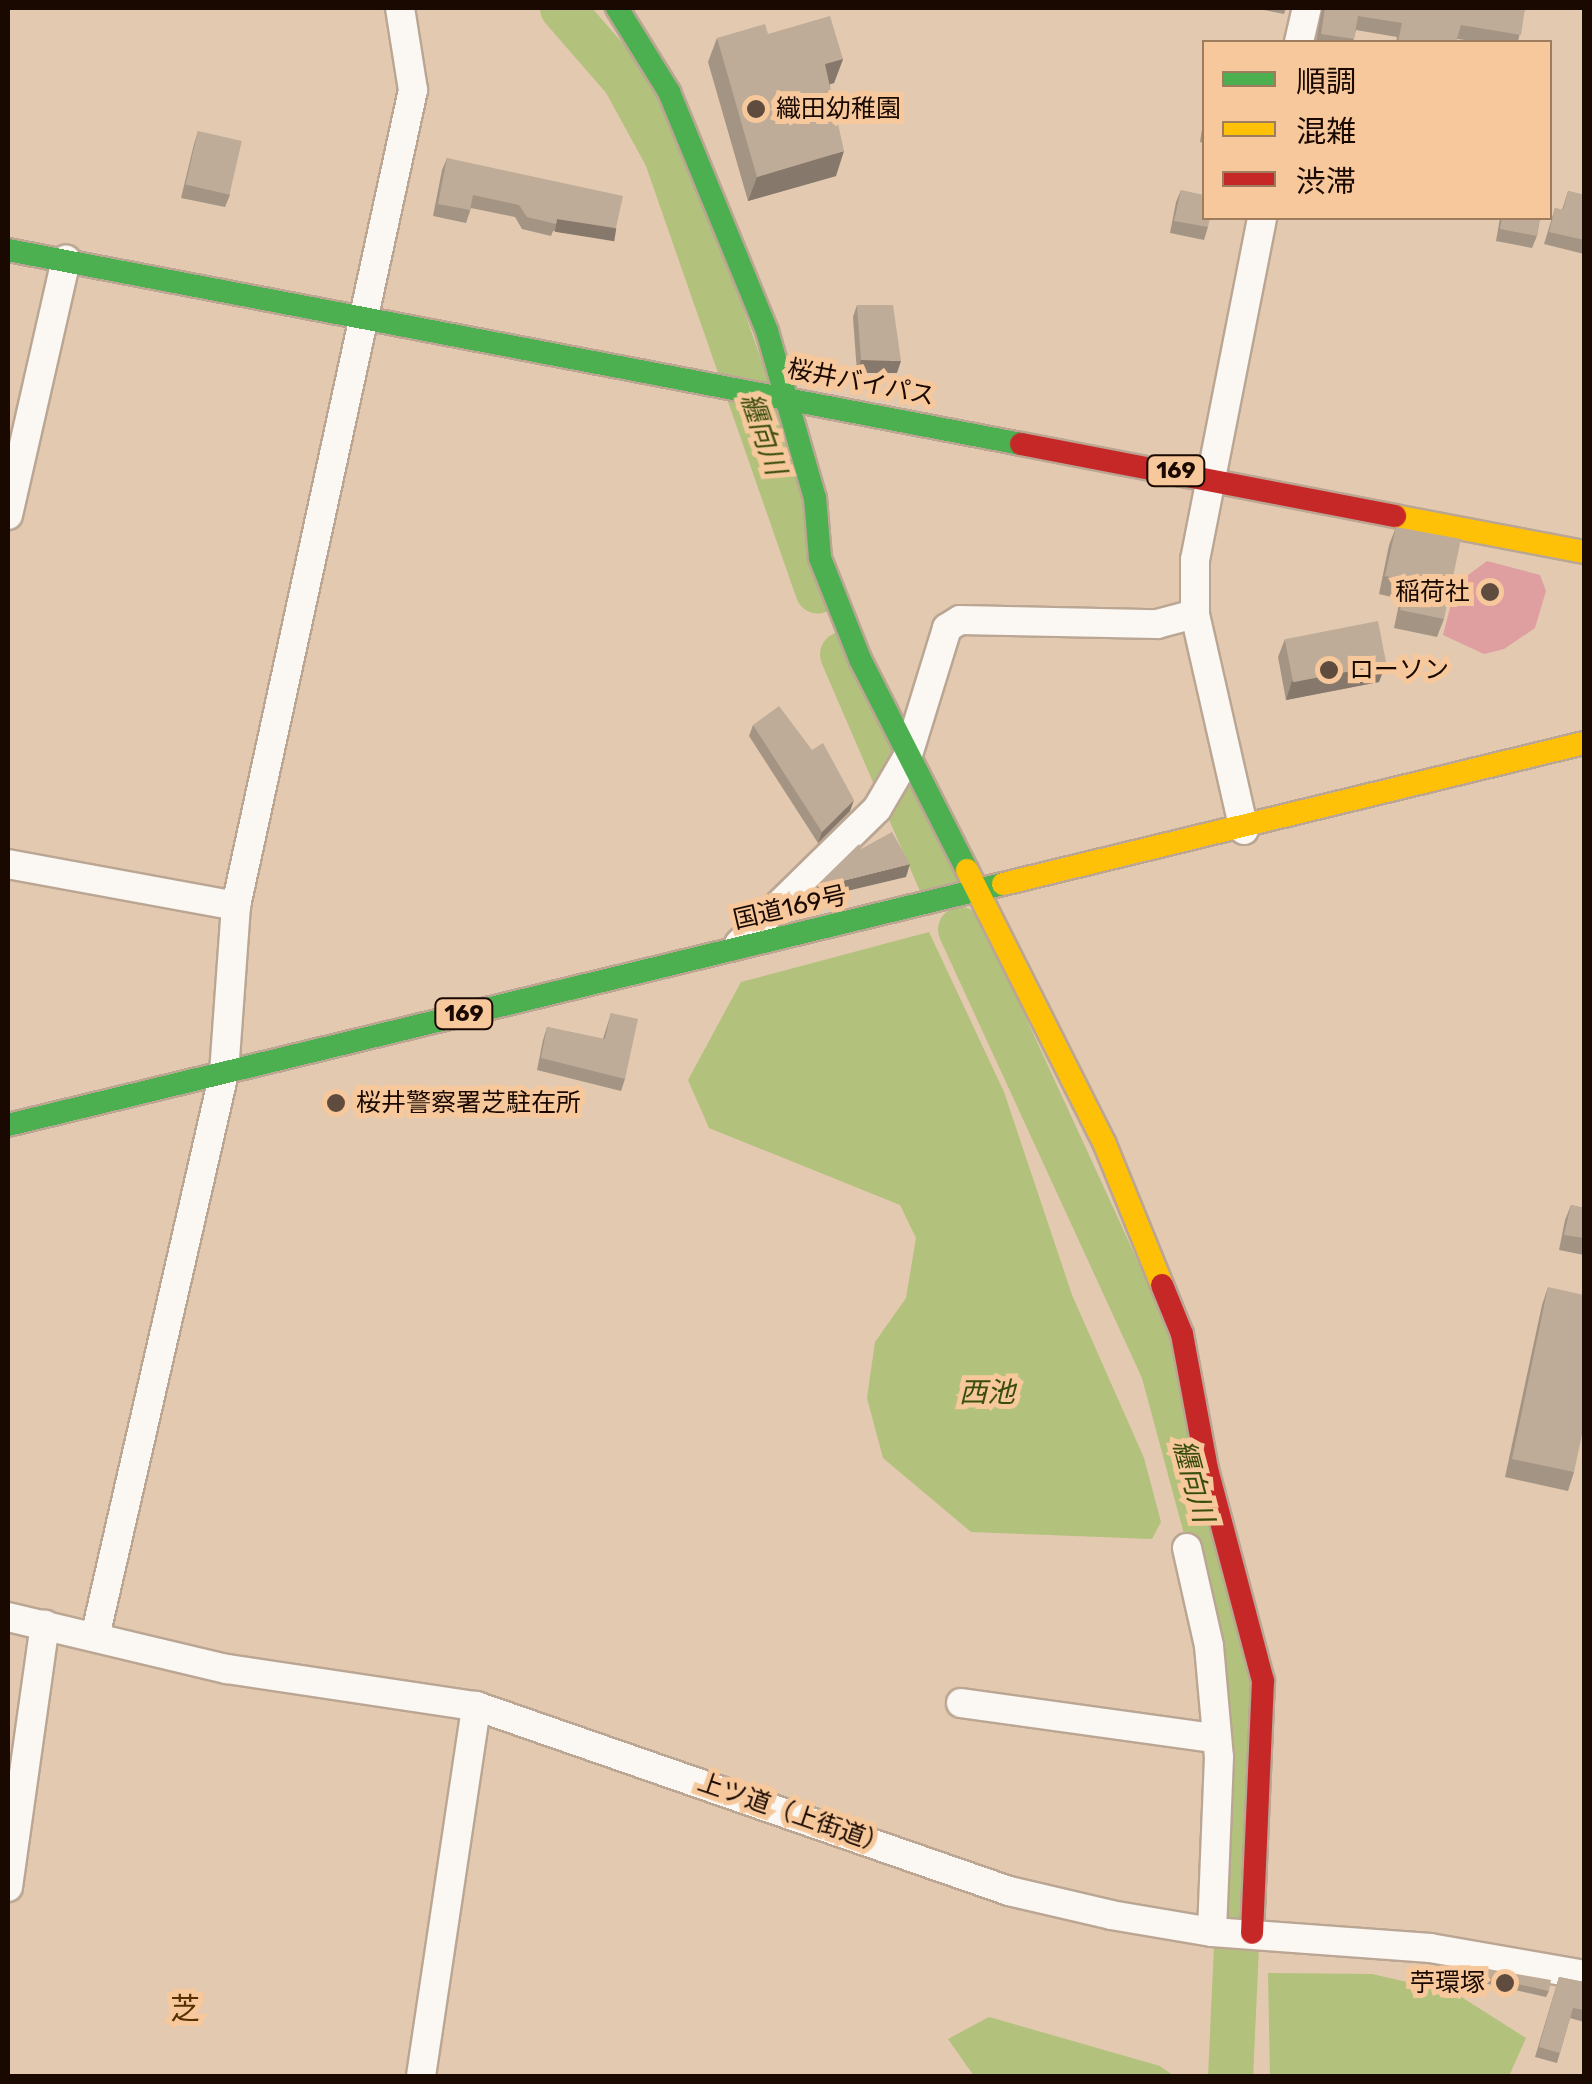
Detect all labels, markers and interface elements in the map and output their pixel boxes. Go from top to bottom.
legend [1202,40,1552,220]
text: 順調 [1296,64,1356,100]
place label: 織田幼稚園 [776,94,901,124]
marker: 織田幼稚園 [745,98,767,120]
text: 混雑 [1296,114,1356,150]
text: 渋滞 [1296,164,1356,200]
street label: 桜井バイパス [785,354,937,412]
water label: 纒向川 [733,389,793,479]
road number: 169 [1146,454,1206,488]
place label: 稲荷社 [1395,577,1470,607]
marker: 稲荷社 [1479,581,1501,603]
place label: ローソン [1349,655,1449,685]
marker: ローソン [1318,659,1340,681]
street label: 国道169号 [730,880,850,936]
road number: 169 [434,997,494,1031]
place label: 桜井警察署芝駐在所 [356,1088,581,1118]
marker: 桜井警察署芝駐在所 [325,1092,347,1114]
water label: 西池 [959,1376,1015,1410]
water label: 纒向川 [1166,1436,1220,1526]
street label: 上ツ道（上街道） [694,1767,892,1861]
place label: 苧環塚 [1410,1968,1485,1998]
marker: 苧環塚 [1494,1972,1516,1994]
district label: 芝 [170,1991,200,2027]

